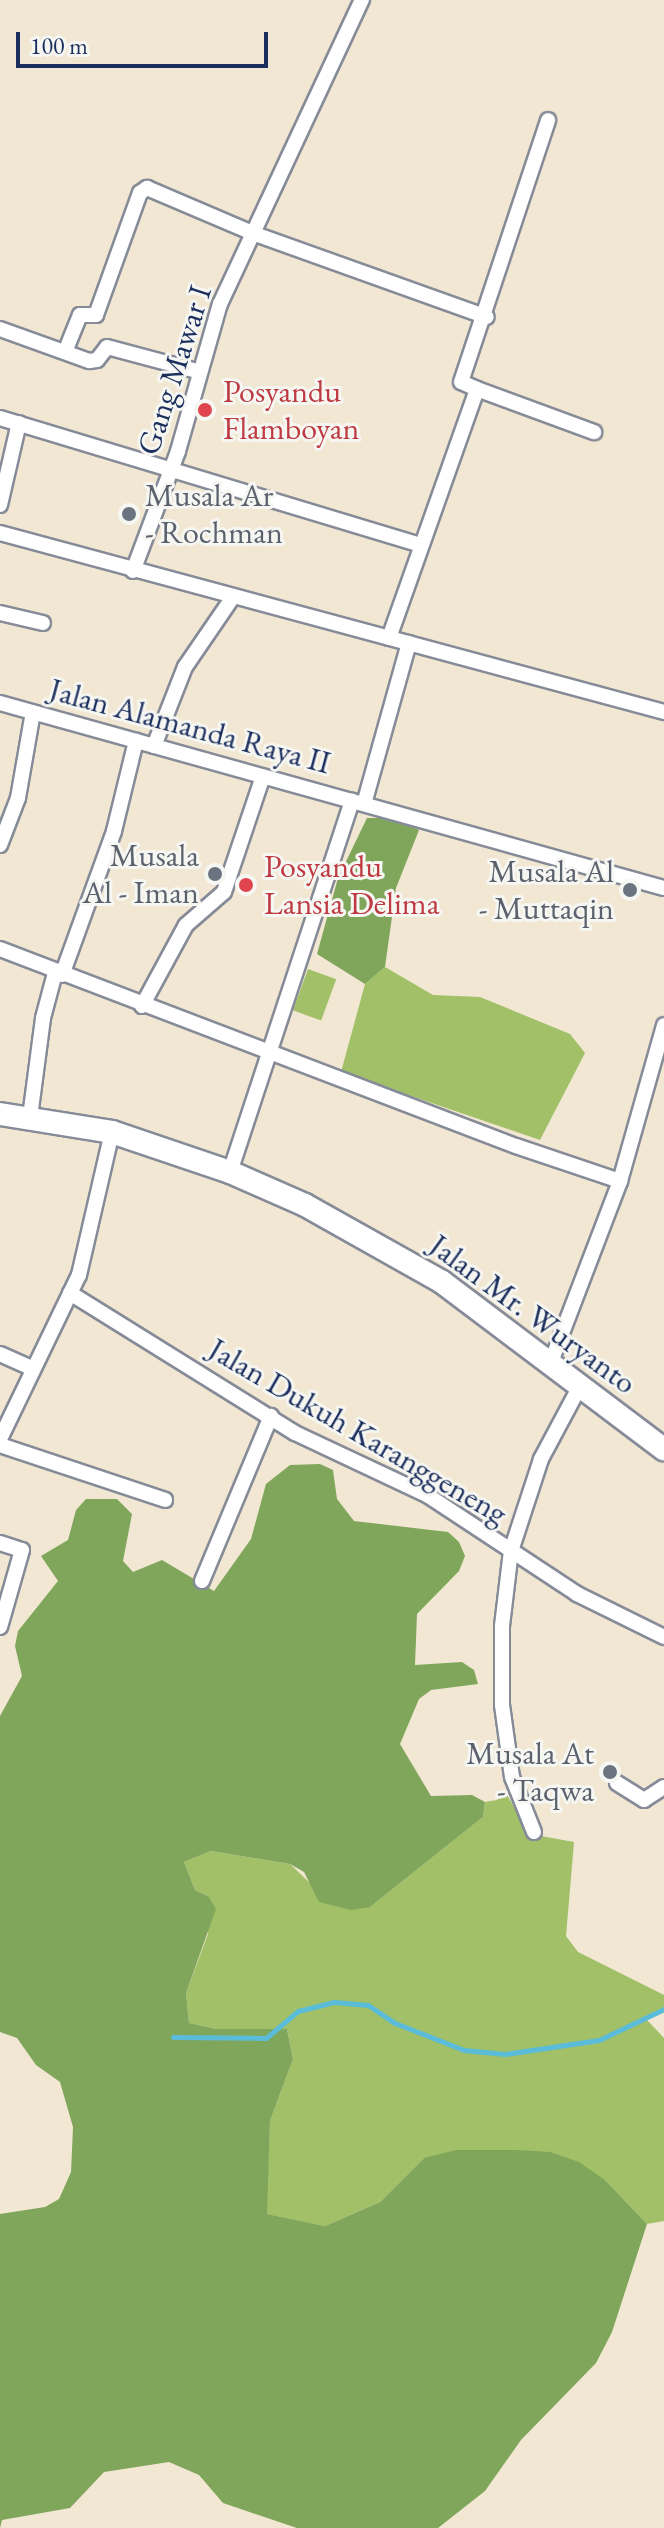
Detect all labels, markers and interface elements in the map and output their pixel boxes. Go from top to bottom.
scale bar [20,16,272,66]
text: 100 m [30,30,88,61]
street label: Gang Mawar I [129,280,219,460]
place label: Posyandu Flamboyan [223,373,359,448]
marker: Posyandu Flamboyan [194,399,216,421]
place label: Musala Ar - Rochman [145,477,283,552]
marker: Musala Ar - Rochman [120,505,138,523]
street label: Jalan Alamanda Raya II [45,670,335,782]
place label: Musala Al - Iman [82,837,199,912]
place label: Posyandu Lansia Delima [264,848,439,923]
place label: Musala Al - Muttaqin [479,853,614,928]
marker: Musala Al - Iman [206,865,224,883]
marker: Posyandu Lansia Delima [235,874,257,896]
marker: Musala Al - Muttaqin [621,881,639,899]
street label: Jalan Mr. Wuryanto [422,1226,644,1402]
street label: Jalan Dukuh Karanggeneng [202,1330,514,1532]
place label: Musala At - Taqwa [466,1735,594,1810]
marker: Musala At - Taqwa [601,1763,619,1781]

